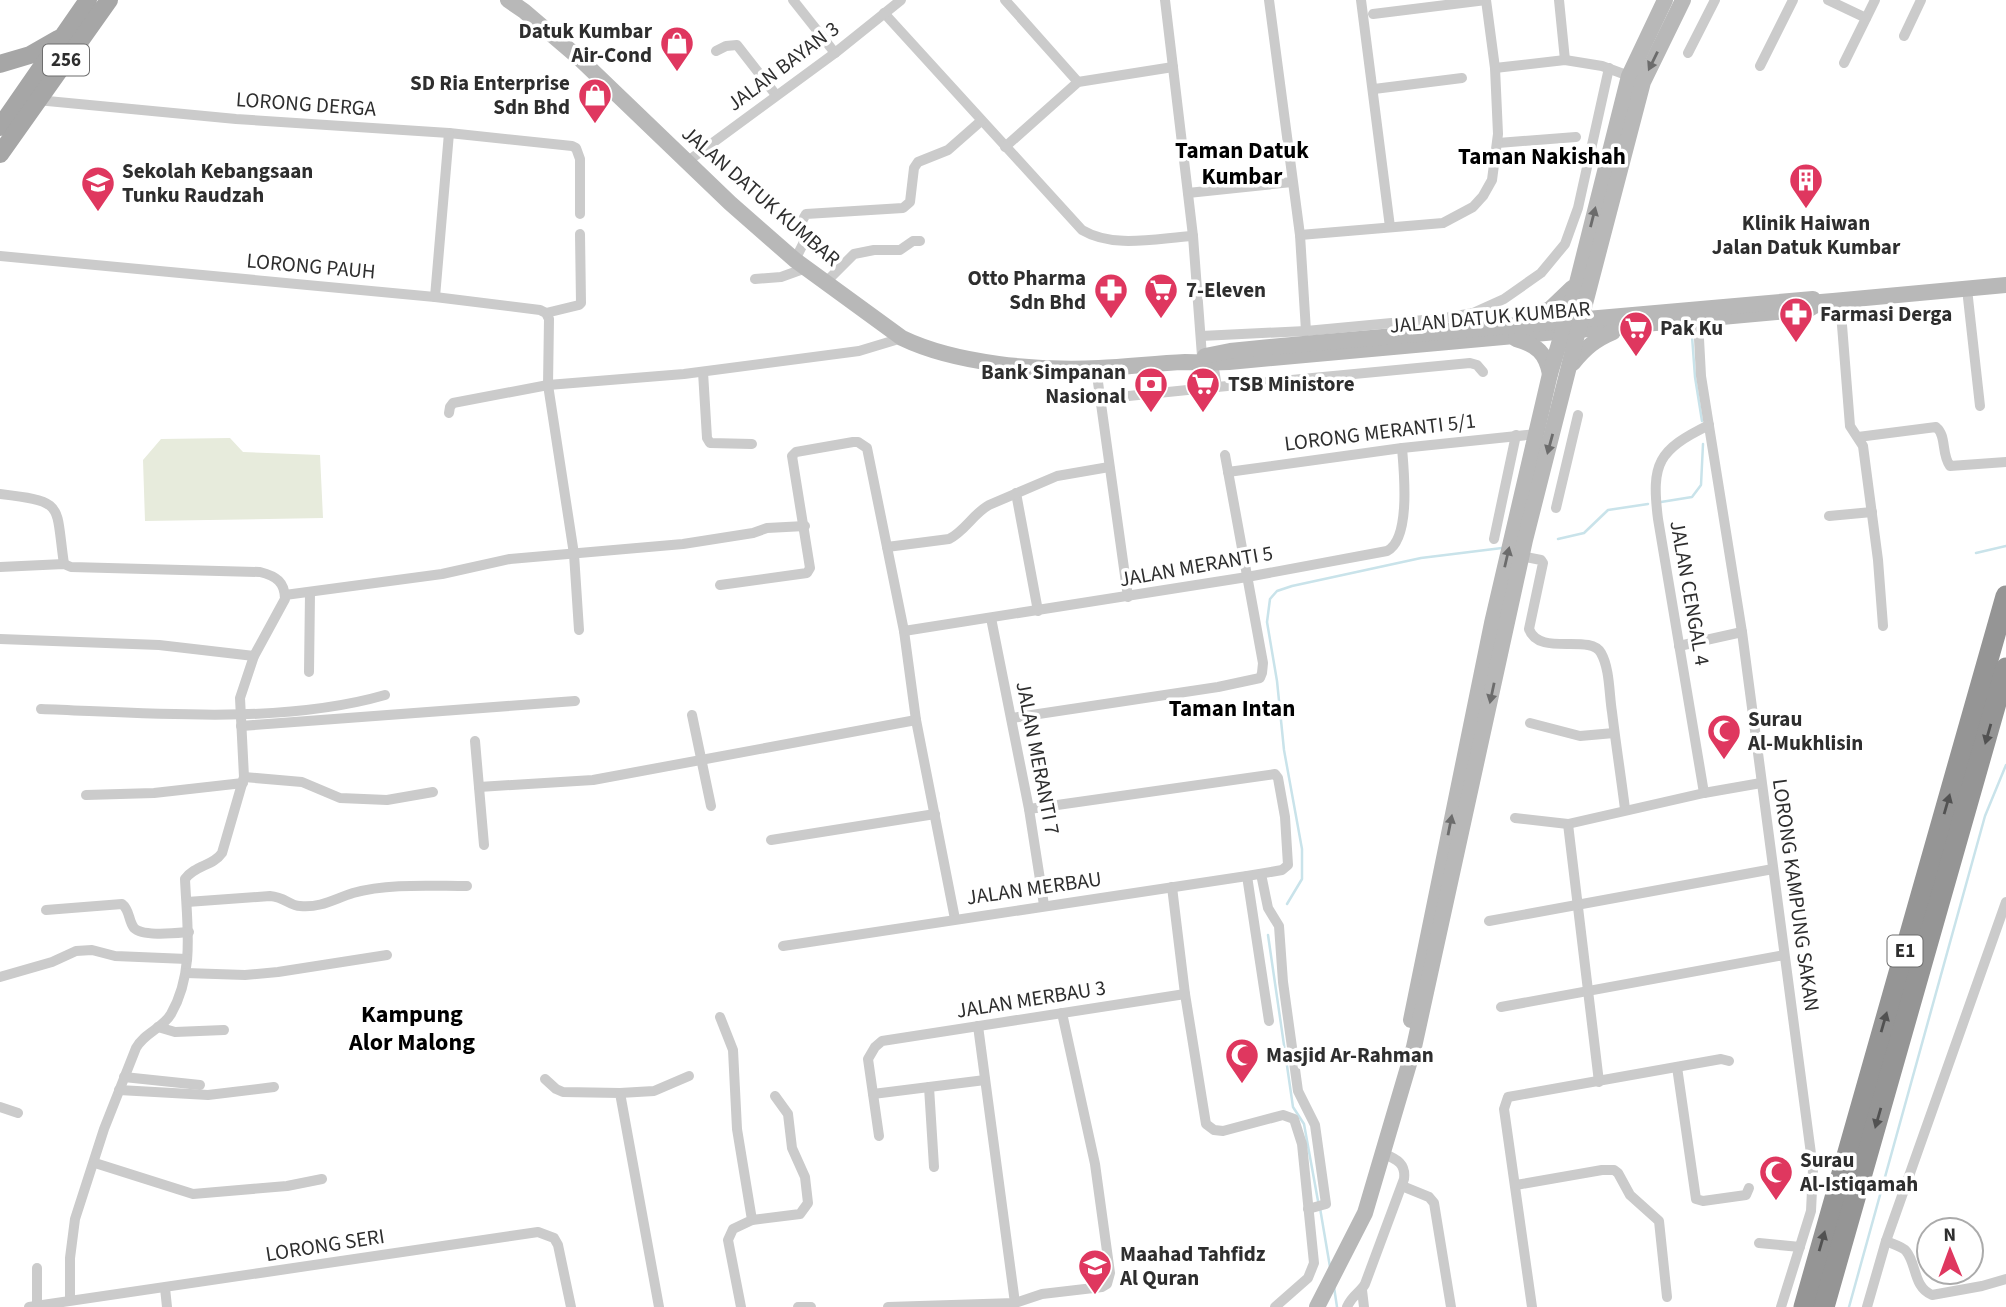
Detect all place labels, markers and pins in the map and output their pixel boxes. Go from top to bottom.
place label: Datuk Kumbar Air-Cond [518,16,653,70]
shop icon: Datuk Kumbar Air-Cond [658,24,696,73]
place label: SD Ria Enterprise Sdn Bhd [410,68,570,122]
shop icon: SD Ria Enterprise Sdn Bhd [576,76,614,125]
place label: Sekolah Kebangsaan Tunku Raudzah [122,156,313,210]
building icon: Klinik Haiwan Jalan Datuk Kumbar [1787,161,1825,210]
school or university icon: Sekolah Kebangsaan Tunku Raudzah [79,164,117,213]
place label: Klinik Haiwan Jalan Datuk Kumbar [1712,208,1901,262]
place label: Otto Pharma Sdn Bhd [968,263,1086,317]
pharmacy icon: Otto Pharma Sdn Bhd [1092,271,1130,320]
supermarket icon: 7-Eleven [1142,271,1180,320]
place label: 7-Eleven [1186,275,1266,305]
pharmacy icon: Farmasi Derga [1777,295,1815,344]
place label: Farmasi Derga [1820,299,1952,329]
supermarket icon: Pak Ku [1617,309,1655,358]
place label: Pak Ku [1660,313,1723,343]
place label: Bank Simpanan Nasional [981,357,1126,411]
bank icon: Bank Simpanan Nasional [1132,365,1170,414]
supermarket icon: TSB Ministore [1184,365,1222,414]
place label: TSB Ministore [1228,369,1355,399]
place label: Surau Al-Mukhlisin [1747,704,1863,758]
mosque icon: Surau Al-Mukhlisin [1705,712,1743,761]
mosque icon: Masjid Ar-Rahman [1223,1036,1261,1085]
place label: Masjid Ar-Rahman [1266,1040,1434,1070]
place label: Surau Al-Istiqamah [1799,1145,1918,1199]
mosque icon: Surau Al-Istiqamah [1757,1153,1795,1202]
place label: Maahad Tahfidz Al Quran [1119,1239,1266,1293]
school or university icon: Maahad Tahfidz Al Quran [1076,1247,1114,1296]

